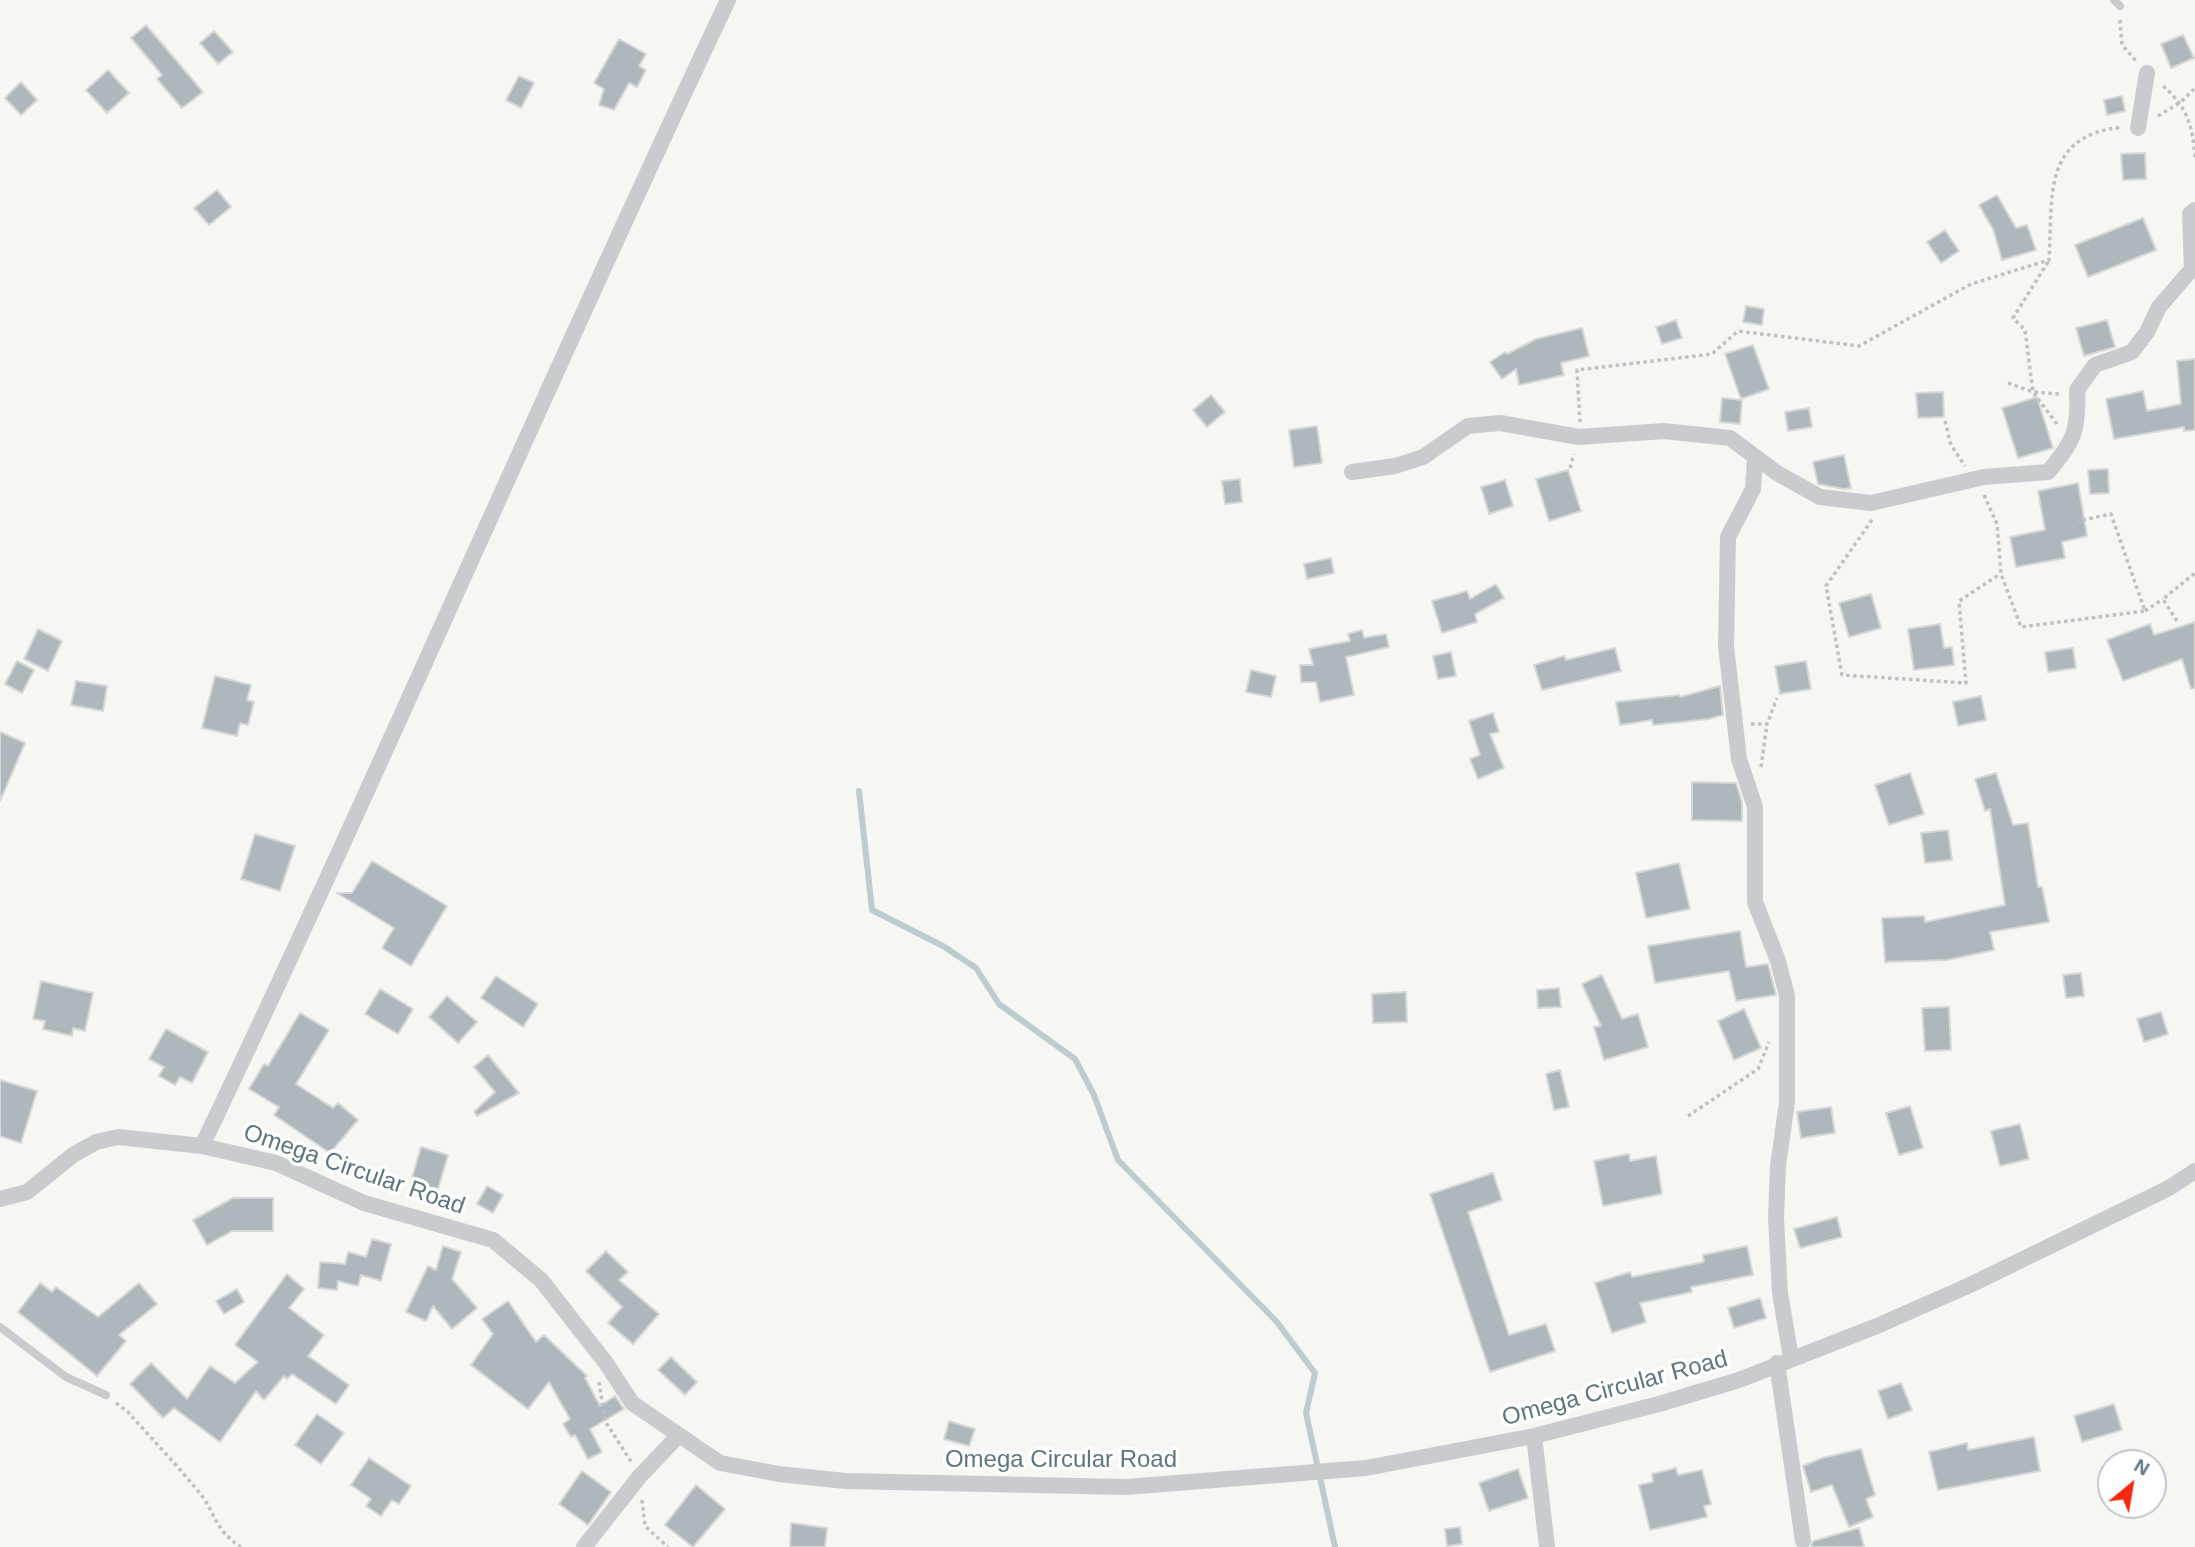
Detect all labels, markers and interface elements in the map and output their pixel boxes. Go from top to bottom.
street label: Omega Circular Road [240,1119,468,1221]
street label: Omega Circular Road [1499,1345,1731,1433]
street label: Omega Circular Road [945,1446,1177,1474]
north arrow [2097,1449,2167,1519]
text: N [2131,1455,2153,1480]

